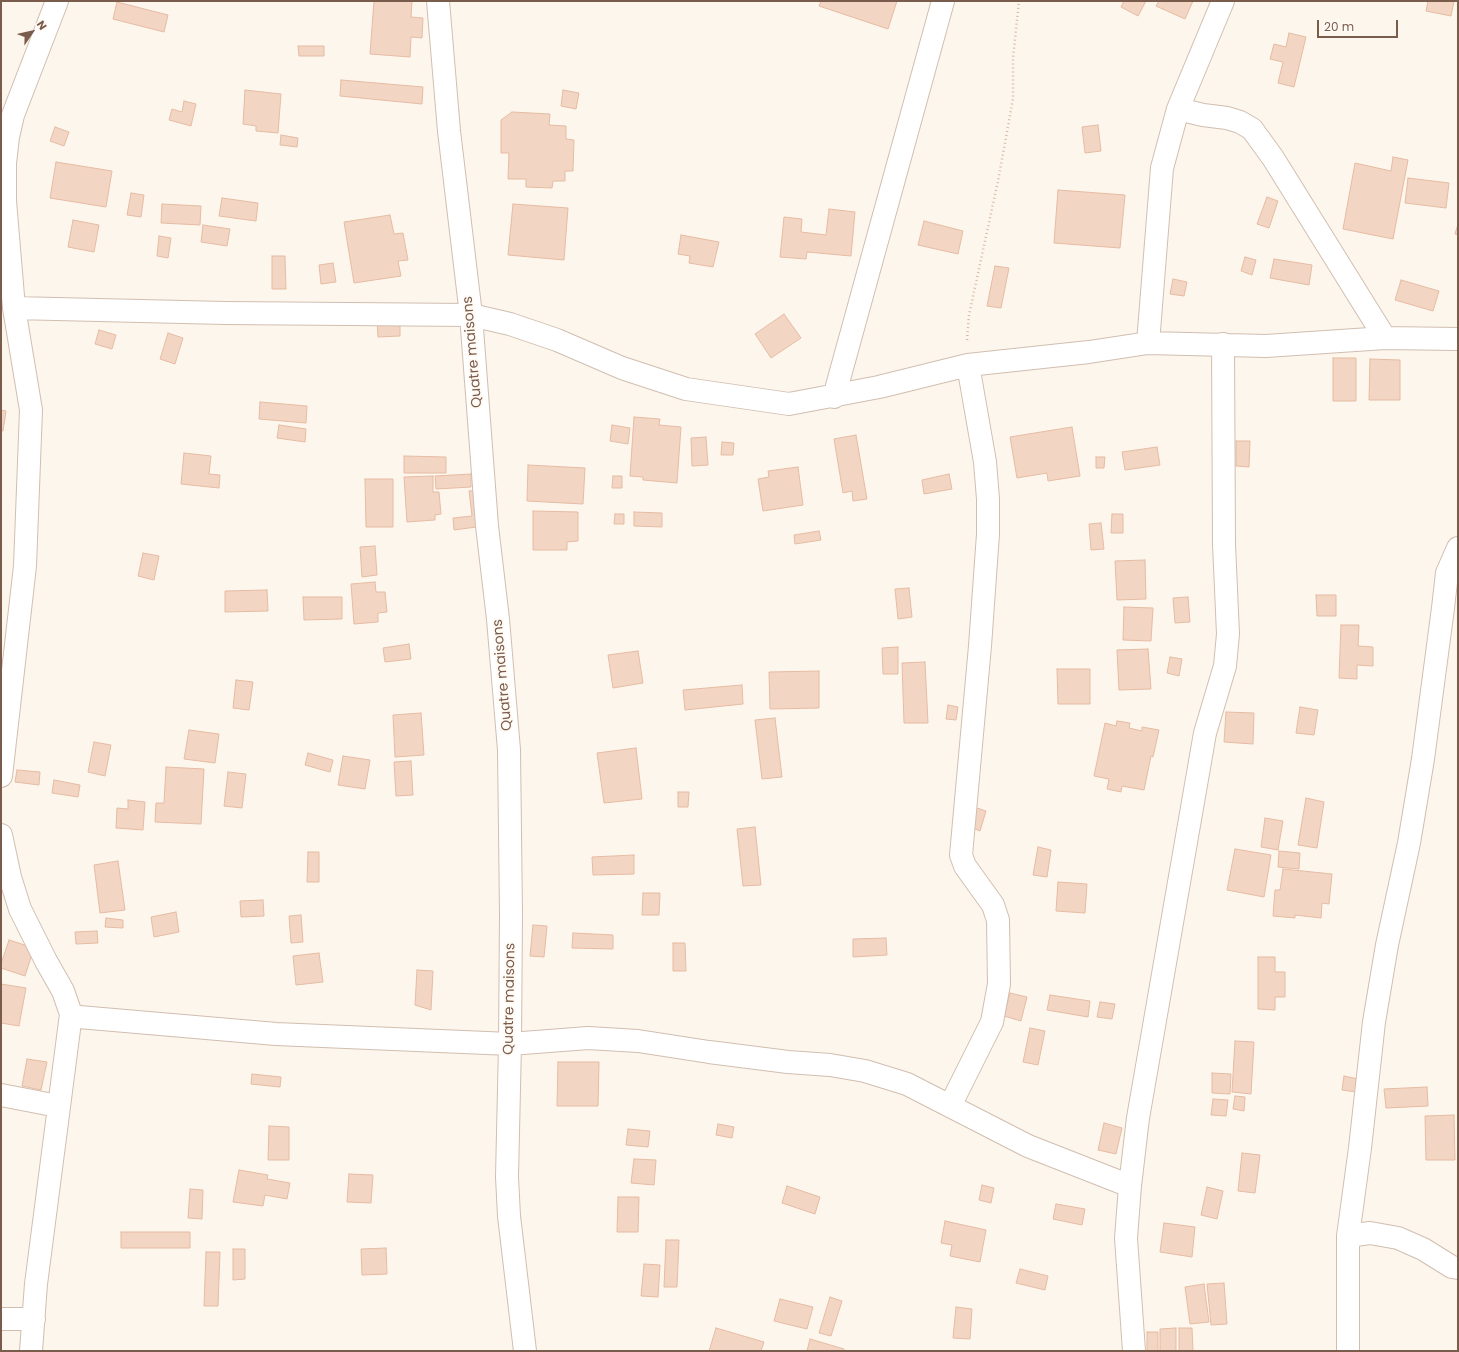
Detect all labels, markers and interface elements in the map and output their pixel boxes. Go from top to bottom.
north arrow [12,12,52,52]
scale bar [1319,12,1400,38]
text: N [33,17,51,33]
text: 20 m [1324,18,1354,35]
street label: Quatre maisons [460,295,486,409]
street label: Quatre maisons [490,618,516,732]
street label: Quatre maisons [501,943,519,1055]

